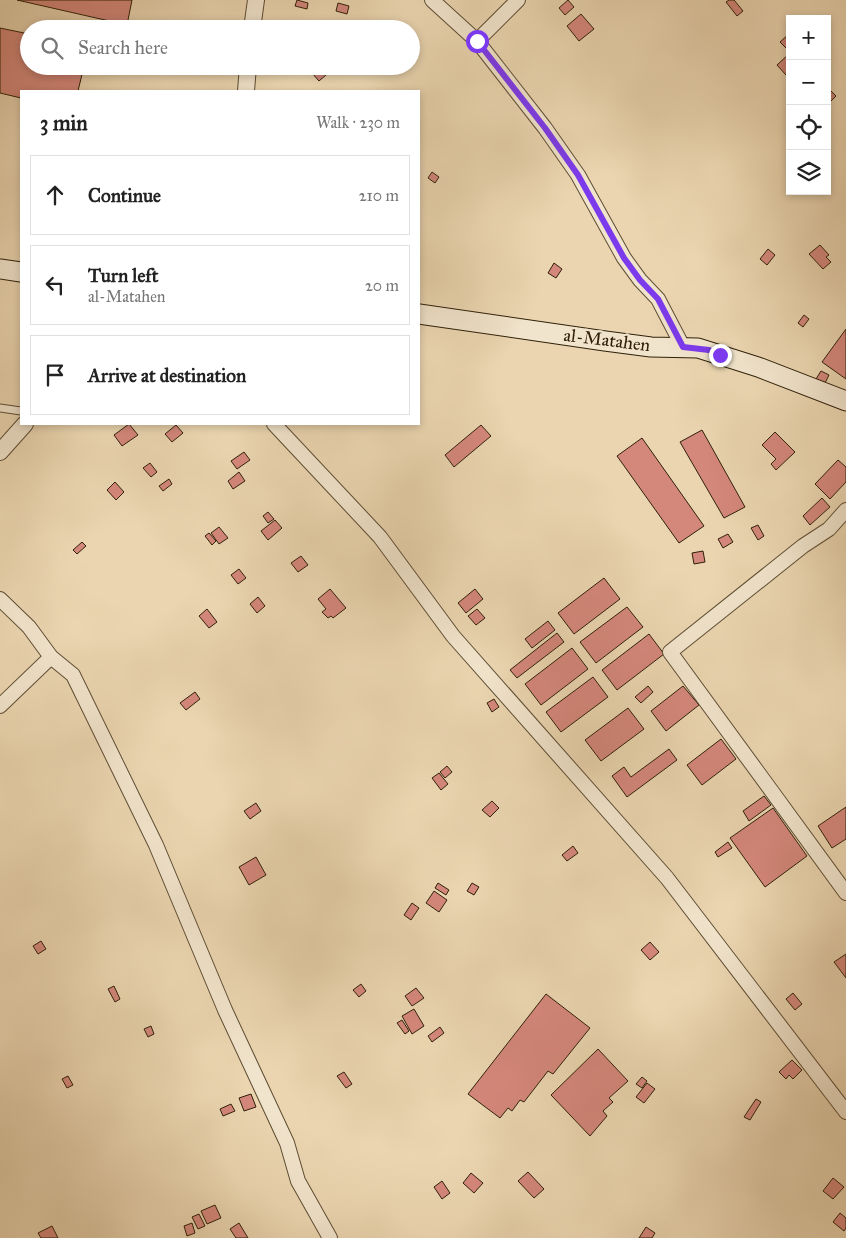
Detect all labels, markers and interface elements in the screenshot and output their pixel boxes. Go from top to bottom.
map controls [786,15,831,195]
button: + [786,15,831,60]
search box [20,20,420,75]
route start [466,30,489,53]
icon: search [38,34,66,62]
text: Search here [78,36,168,59]
button: − [786,60,831,105]
button: locate [786,105,831,150]
text: 3 min [40,110,88,136]
text: Walk · 230 m [316,113,400,132]
button: layers [786,150,831,195]
icon: ahead [41,181,69,209]
text: Continue [88,184,161,207]
text: 210 m [359,186,399,205]
text: Turn left [88,264,158,287]
icon: left [41,271,69,299]
text: 20 m [365,276,399,295]
text: al-Matahen [88,287,166,306]
street label: al-Matahen [562,324,652,356]
route end [709,344,732,367]
icon: arrive [41,361,69,389]
text: Arrive at destination [88,364,246,387]

